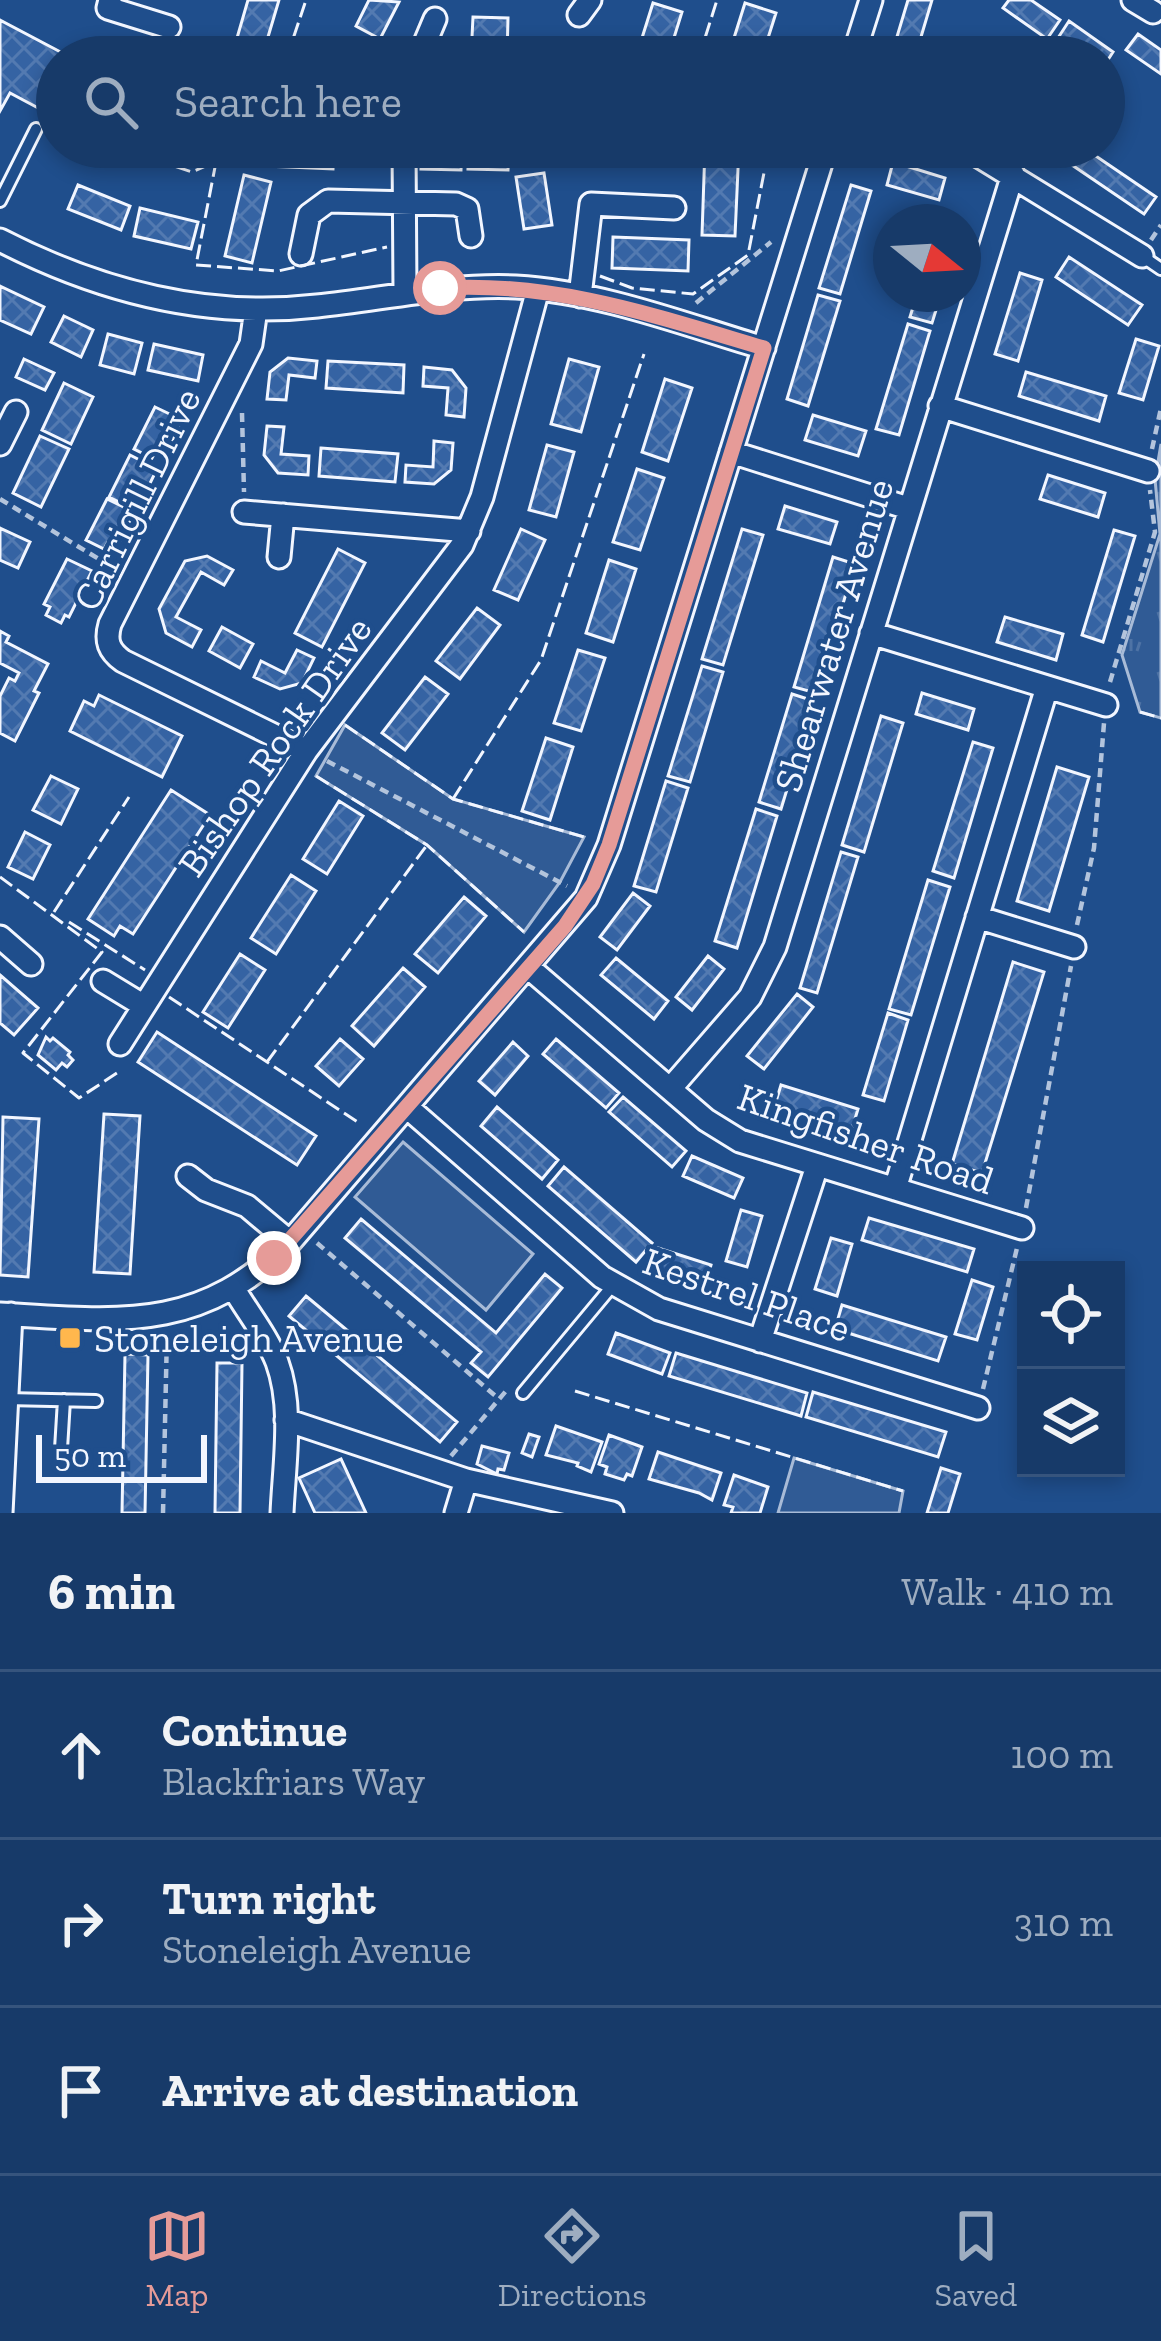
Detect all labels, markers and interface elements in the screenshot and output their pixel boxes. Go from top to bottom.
search box [36,36,1125,168]
icon: search [78,69,144,135]
text: Search here [174,75,402,129]
north arrow [873,204,981,312]
route start [413,261,467,315]
street label: Carrigill Drive [62,380,210,618]
street label: Shearwater Avenue [764,473,903,797]
street label: Bishop Rock Drive [167,607,381,885]
street label: Kingfisher Road [732,1073,1000,1204]
route end [247,1231,301,1285]
street label: Kestrel Place [637,1237,857,1352]
map controls [1017,1261,1125,1477]
button: locate [1017,1261,1125,1369]
place label: Stoneleigh Avenue [94,1315,404,1362]
marker: Stoneleigh Avenue [57,1325,83,1351]
button: layers [1017,1369,1125,1477]
scale bar [36,1429,207,1482]
text: 50 m [54,1436,126,1475]
text: 6 min [48,1561,175,1622]
text: Walk · 410 m [902,1568,1113,1615]
text: Continue [162,1704,347,1758]
icon: ahead [48,1722,114,1788]
text: 100 m [1011,1731,1113,1778]
text: Blackfriars Way [162,1758,425,1805]
text: Turn right [162,1872,375,1926]
icon: right [48,1890,114,1956]
text: 310 m [1014,1899,1113,1946]
text: Stoneleigh Avenue [162,1926,472,1973]
icon: arrive [48,2058,114,2124]
text: Arrive at destination [162,2064,578,2118]
tab: Map [144,2203,210,2314]
tab: Directions [498,2203,647,2314]
tab: Saved [934,2203,1017,2314]

